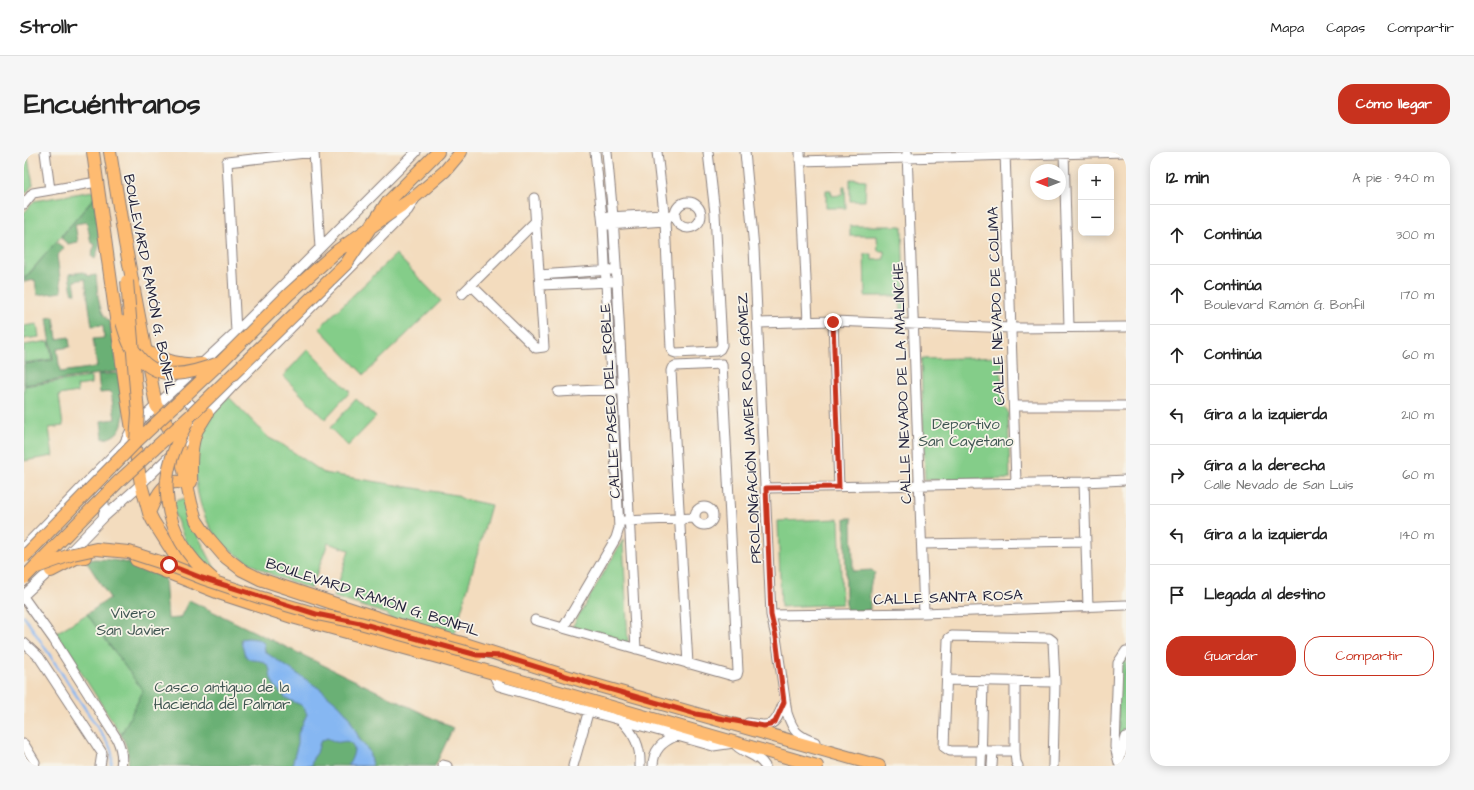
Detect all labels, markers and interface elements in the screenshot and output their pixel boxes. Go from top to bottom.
text: Strollr [20,14,78,41]
text: Mapa [1271,18,1304,38]
text: Capas [1326,18,1365,38]
text: Compartir [1387,18,1454,38]
button: Cómo llegar [1338,84,1450,124]
text: Encuéntranos [24,85,200,124]
north arrow [1030,164,1066,200]
map controls [1078,164,1114,236]
button: + [1078,164,1114,200]
text: 12 min [1166,166,1209,190]
text: A pie · 940 m [1352,169,1434,187]
street label: BOULEVARD RAMÓN G. BONFIL [118,172,181,396]
button: − [1078,200,1114,236]
street label: CALLE NEVADO DE COLIMA [983,206,1010,406]
icon: ahead [1166,224,1188,246]
text: Continúa [1204,224,1262,245]
text: 300 m [1396,226,1434,244]
street label: CALLE NEVADO DE LA MALINCHE [888,261,917,504]
text: Continúa [1204,275,1262,296]
icon: ahead [1166,284,1188,306]
text: 170 m [1401,286,1434,304]
street label: PROLONGACIÓN JAVIER ROJO GÓMEZ [732,292,767,564]
text: Boulevard Ramón G. Bonfil [1204,296,1364,314]
street label: CALLE PASEO DEL ROBLE [595,303,626,499]
route end [824,313,842,331]
icon: ahead [1166,344,1188,366]
text: Continúa [1204,344,1262,365]
text: 60 m [1402,346,1434,364]
icon: left [1166,404,1188,426]
text: Gira a la izquierda [1204,404,1327,425]
text: 210 m [1401,406,1434,424]
park label: Deportivo San Cayetano [918,414,1014,453]
text: Gira a la derecha [1204,455,1325,476]
icon: right [1166,464,1188,486]
text: 60 m [1402,466,1434,484]
text: Calle Nevado de San Luis [1204,476,1354,494]
icon: left [1166,524,1188,546]
text: Gira a la izquierda [1204,524,1327,545]
text: 140 m [1400,526,1434,544]
street label: BOULEVARD RAMÓN G. BONFIL [263,553,483,642]
route start [160,556,178,574]
street label: CALLE SANTA ROSA [873,584,1023,611]
icon: arrive [1166,584,1188,606]
text: Llegada al destino [1204,584,1325,605]
park label: Vivero San Javier [97,603,169,641]
button: Guardar [1166,636,1296,676]
button: Compartir [1304,636,1434,676]
park label: Casco antiguo de la Hacienda del Palmar [154,677,290,715]

